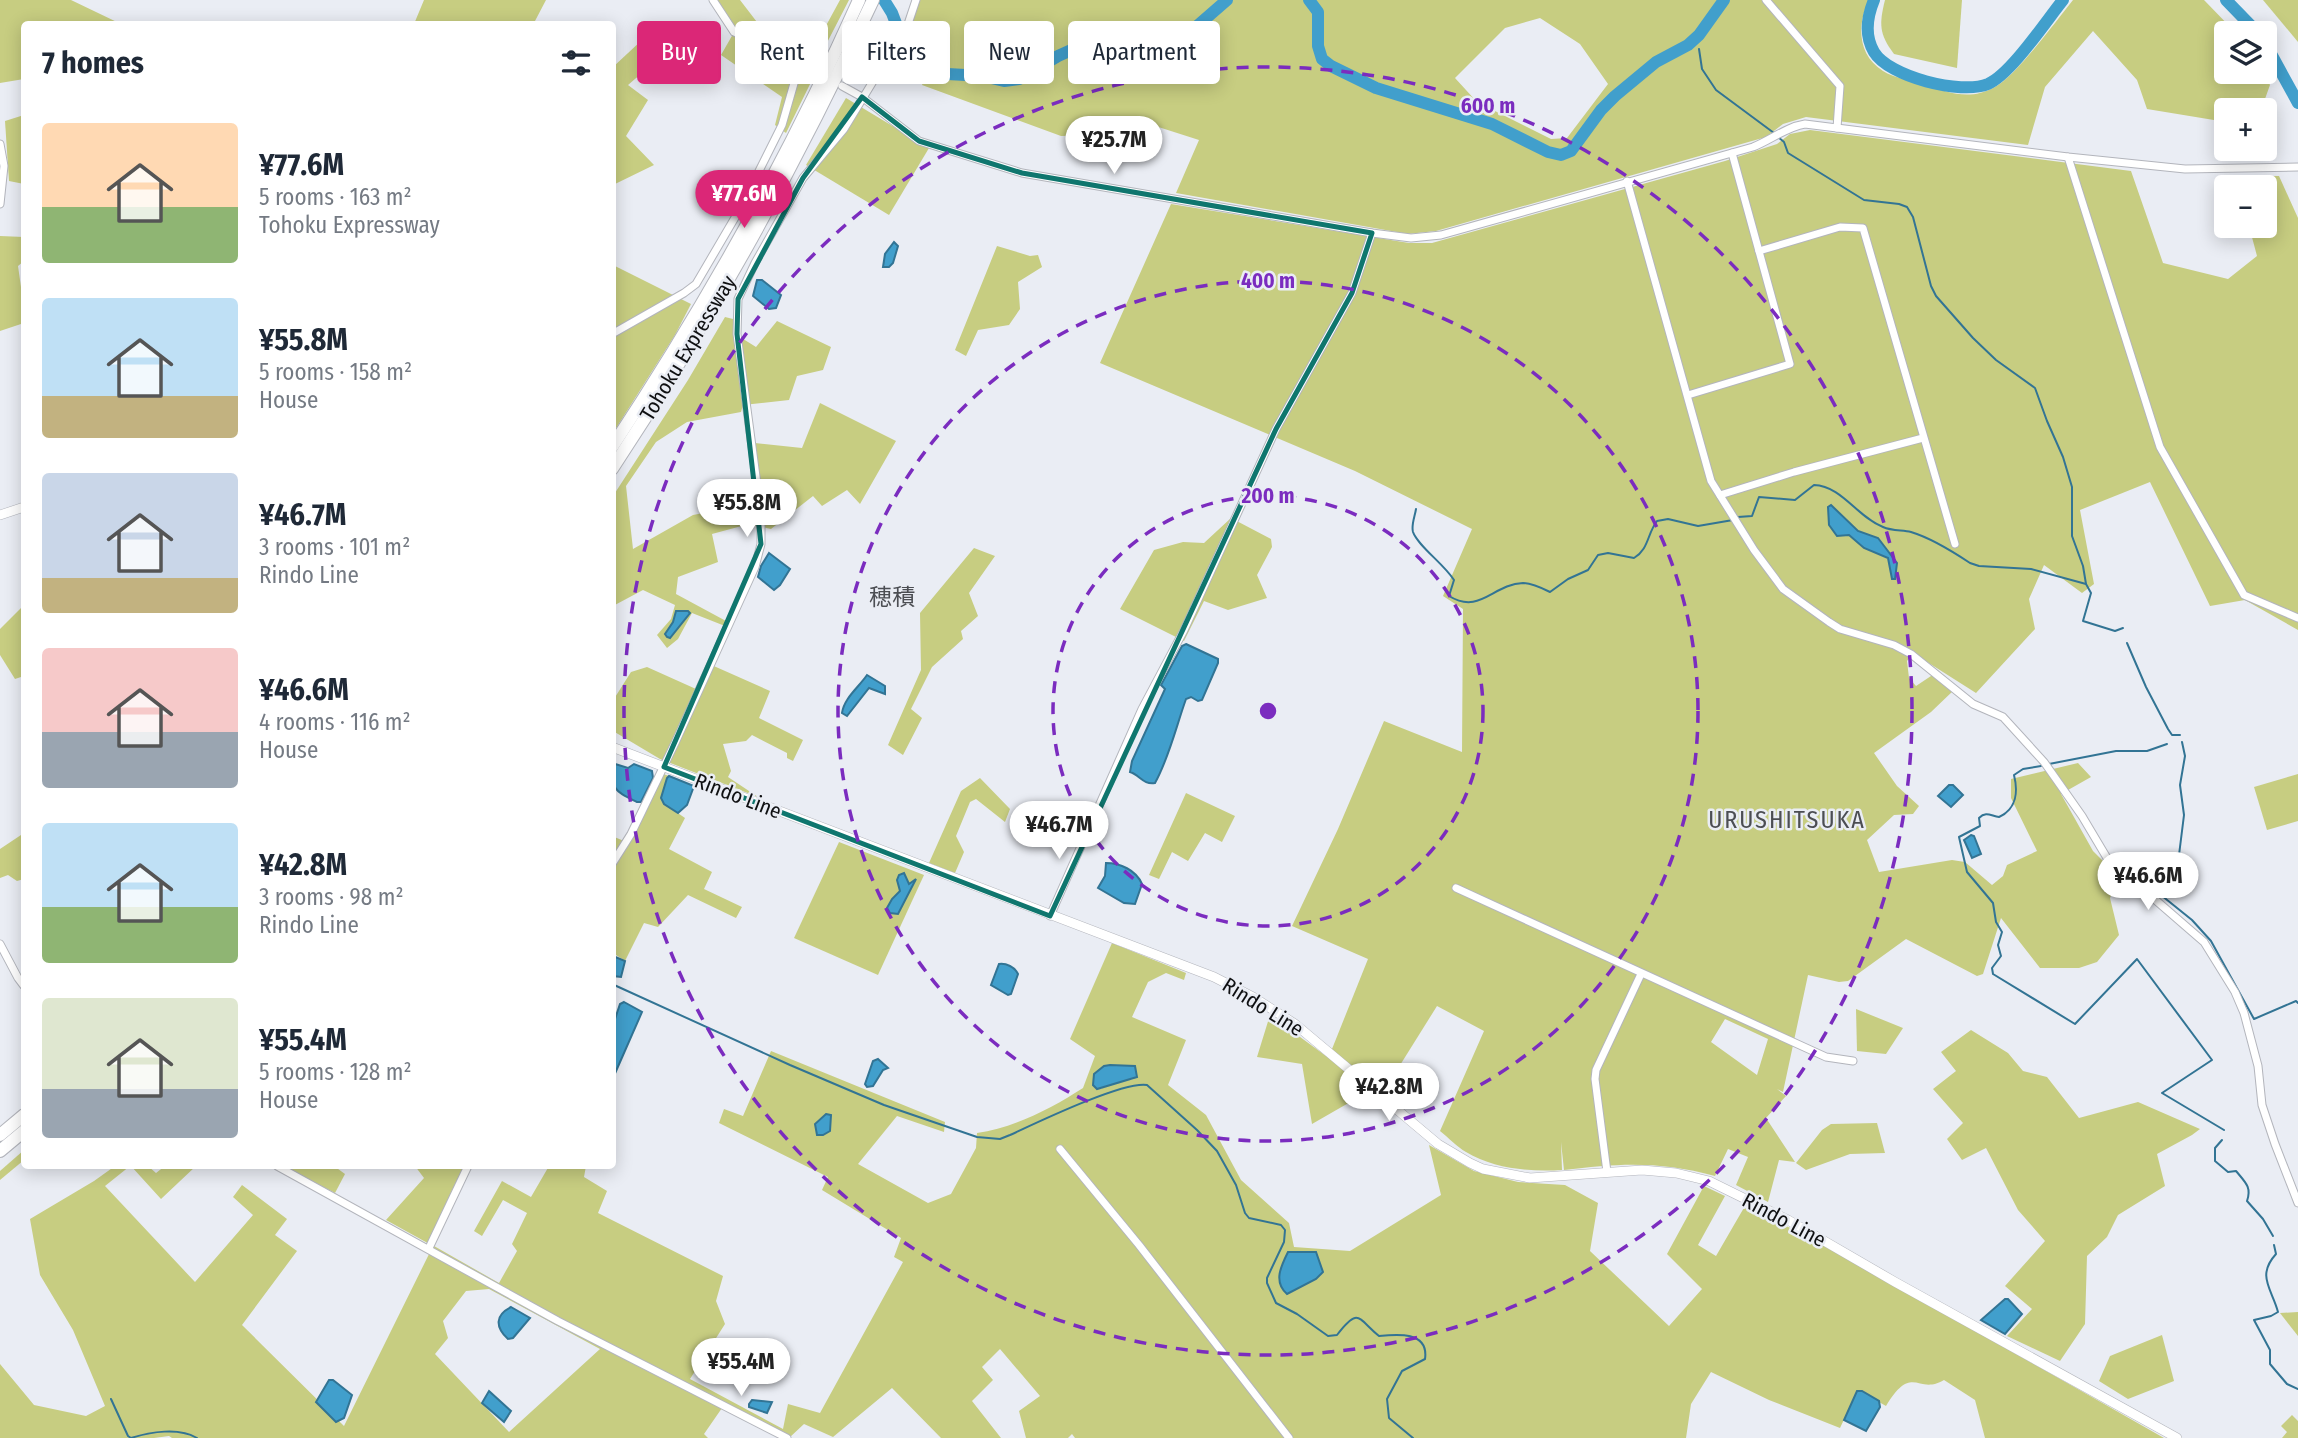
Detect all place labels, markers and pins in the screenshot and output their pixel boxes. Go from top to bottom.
pin: ¥25.7M [1057,116,1171,176]
pin: ¥77.6M [687,170,801,230]
pin: ¥55.8M [690,480,804,539]
centre of rings [1256,699,1280,723]
pin: ¥46.7M [1002,802,1116,861]
pin: ¥46.6M [2091,852,2205,912]
pin: ¥42.8M [1332,1064,1446,1123]
pin: ¥55.4M [684,1338,798,1398]

